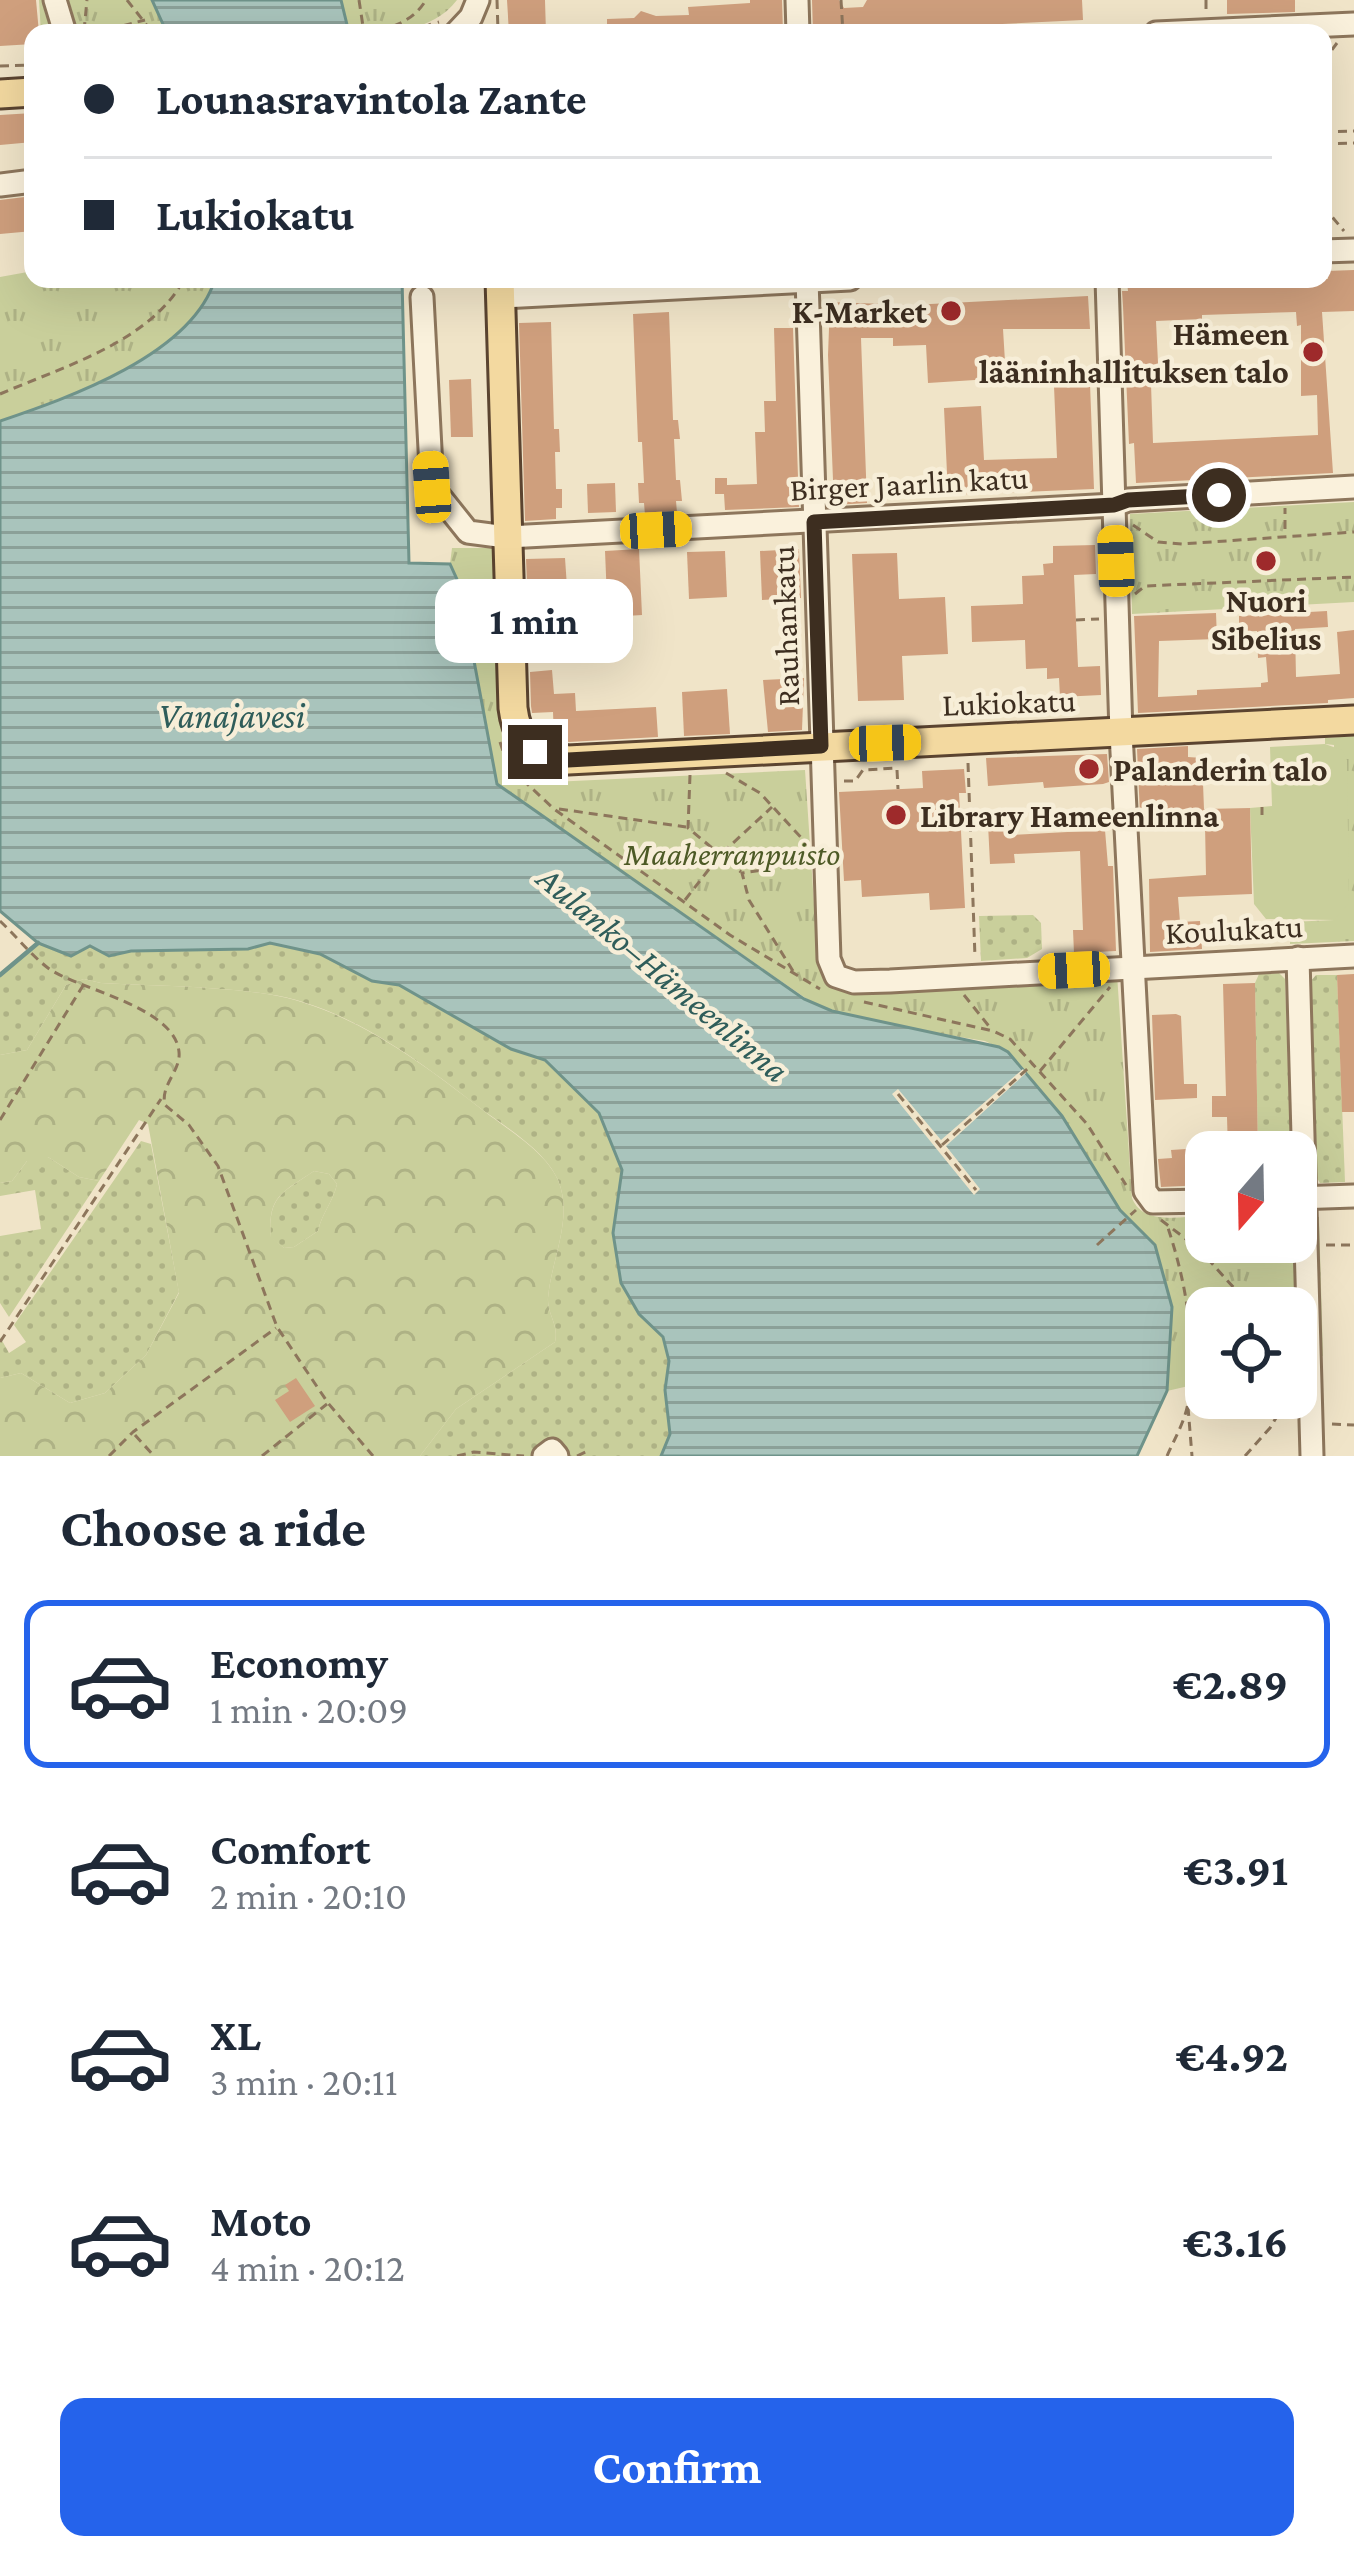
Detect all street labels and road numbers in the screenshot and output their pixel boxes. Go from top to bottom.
street label: Birger Jaarlin katu [789,458,1029,508]
street label: Rauhankatu [764,545,806,707]
street label: Lukiokatu [941,681,1077,723]
street label: Koulukatu [1164,907,1304,951]

